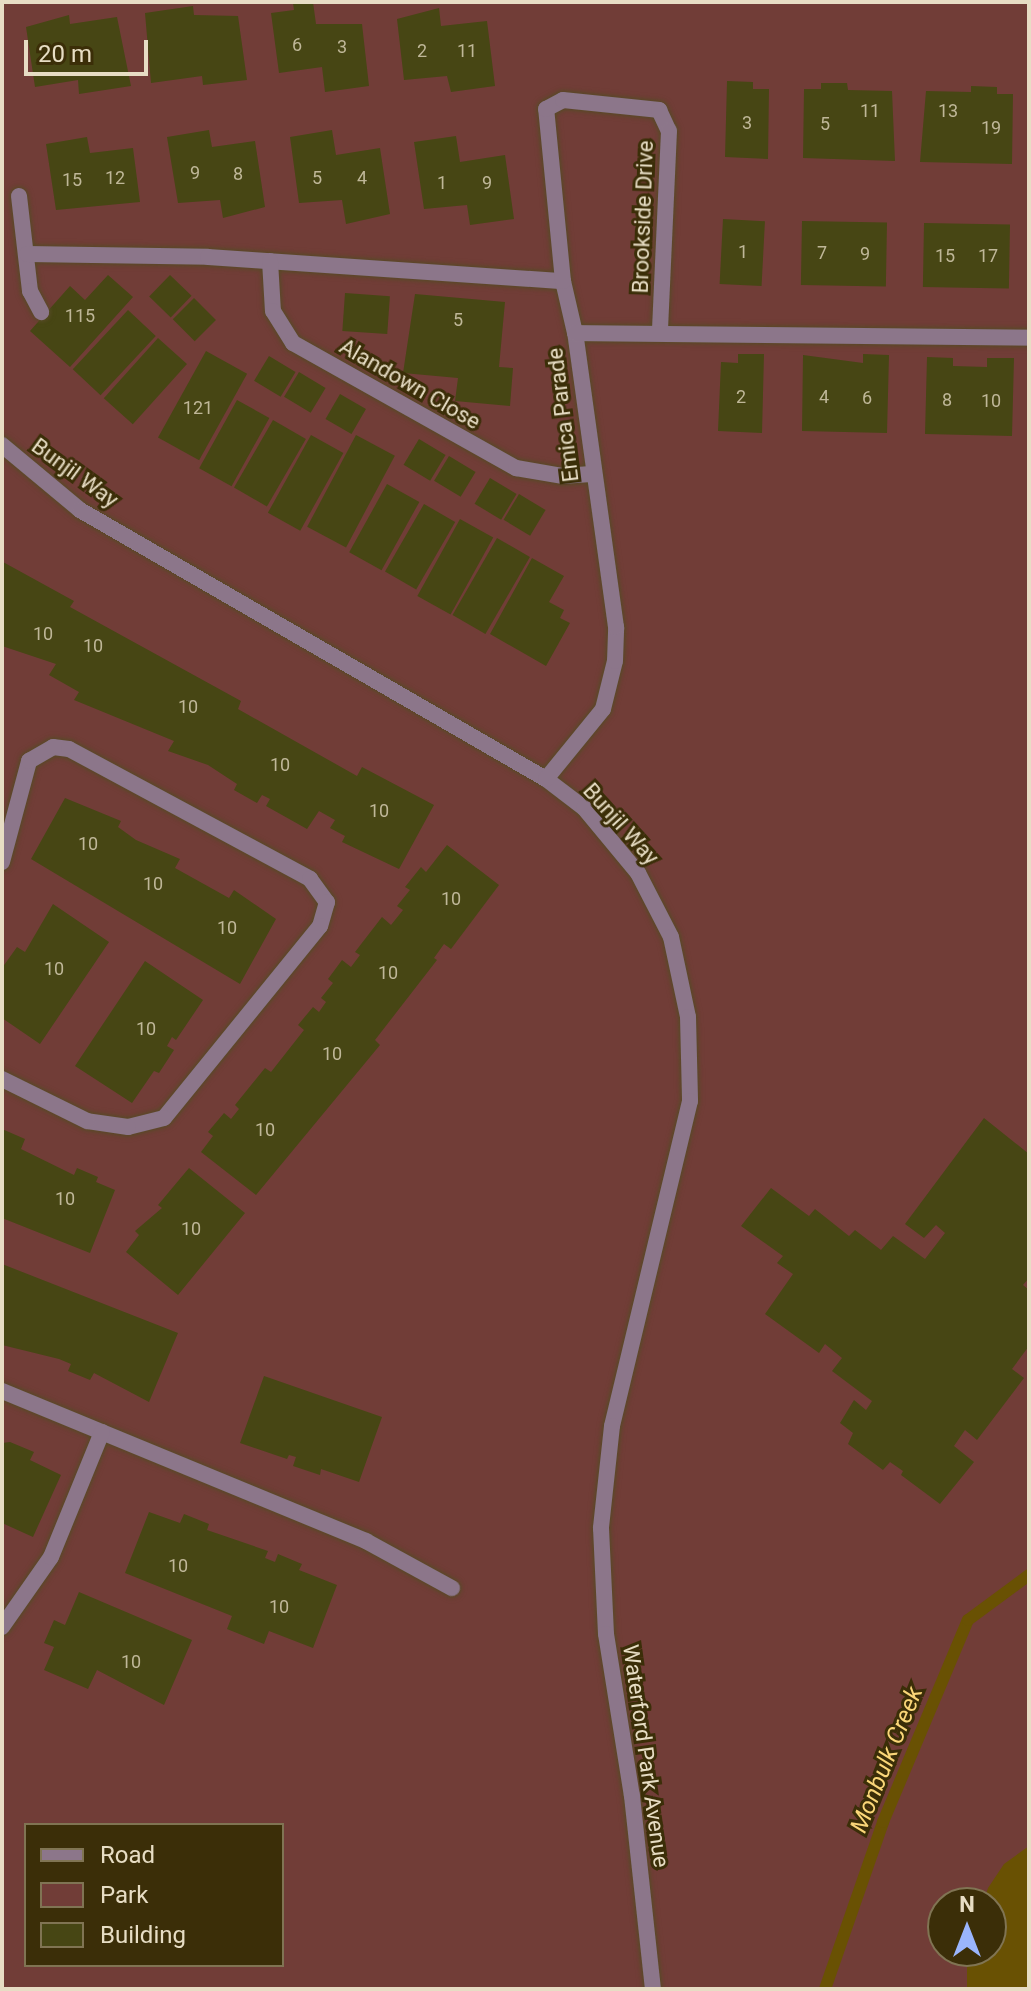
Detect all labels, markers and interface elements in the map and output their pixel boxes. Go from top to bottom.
scale bar [28,24,152,74]
house number: 6 [292,34,302,56]
house number: 3 [337,36,347,58]
text: 20 m [38,40,92,68]
house number: 2 [417,40,427,62]
house number: 11 [457,40,477,62]
house number: 11 [860,100,880,122]
house number: 13 [938,100,958,122]
house number: 3 [742,112,752,134]
house number: 5 [820,113,830,135]
house number: 19 [981,117,1001,139]
street label: Brookside Drive [627,140,659,294]
house number: 9 [190,162,200,184]
house number: 8 [233,163,243,185]
house number: 12 [105,167,125,189]
house number: 5 [312,167,322,189]
house number: 4 [357,167,367,189]
house number: 15 [62,169,82,191]
house number: 1 [437,172,447,194]
house number: 9 [482,172,492,194]
house number: 1 [738,241,748,263]
house number: 7 [817,242,827,264]
house number: 9 [860,243,870,265]
house number: 15 [935,245,955,267]
house number: 17 [978,245,998,267]
house number: 115 [65,305,95,327]
house number: 5 [453,309,463,331]
street label: Alandown Close [335,333,485,435]
street label: Emica Parade [542,346,584,484]
house number: 2 [736,386,746,408]
house number: 4 [819,386,829,408]
house number: 6 [862,387,872,409]
house number: 8 [942,389,952,411]
house number: 10 [981,390,1001,412]
house number: 121 [183,397,213,419]
street label: Bunjil Way [26,433,124,513]
house number: 10 [33,623,53,645]
house number: 10 [83,635,103,657]
house number: 10 [178,696,198,718]
house number: 10 [270,754,290,776]
street label: Bunjil Way [577,778,665,870]
house number: 10 [369,800,389,822]
house number: 10 [78,833,98,855]
house number: 10 [143,873,163,895]
house number: 10 [441,888,461,910]
house number: 10 [217,917,237,939]
house number: 10 [44,958,64,980]
house number: 10 [378,962,398,984]
house number: 10 [136,1018,156,1040]
house number: 10 [322,1043,342,1065]
house number: 10 [255,1119,275,1141]
house number: 10 [55,1188,75,1210]
house number: 10 [181,1218,201,1240]
house number: 10 [168,1555,188,1577]
house number: 10 [269,1596,289,1618]
street label: Waterford Park Avenue [617,1643,675,1869]
house number: 10 [121,1651,141,1673]
water label: Monbulk Creek [845,1683,929,1837]
legend [24,1823,284,1967]
text: Road [100,1841,155,1869]
text: Park [100,1881,148,1909]
north arrow [927,1887,1007,1967]
text: N [959,1892,975,1917]
text: Building [100,1921,186,1949]

